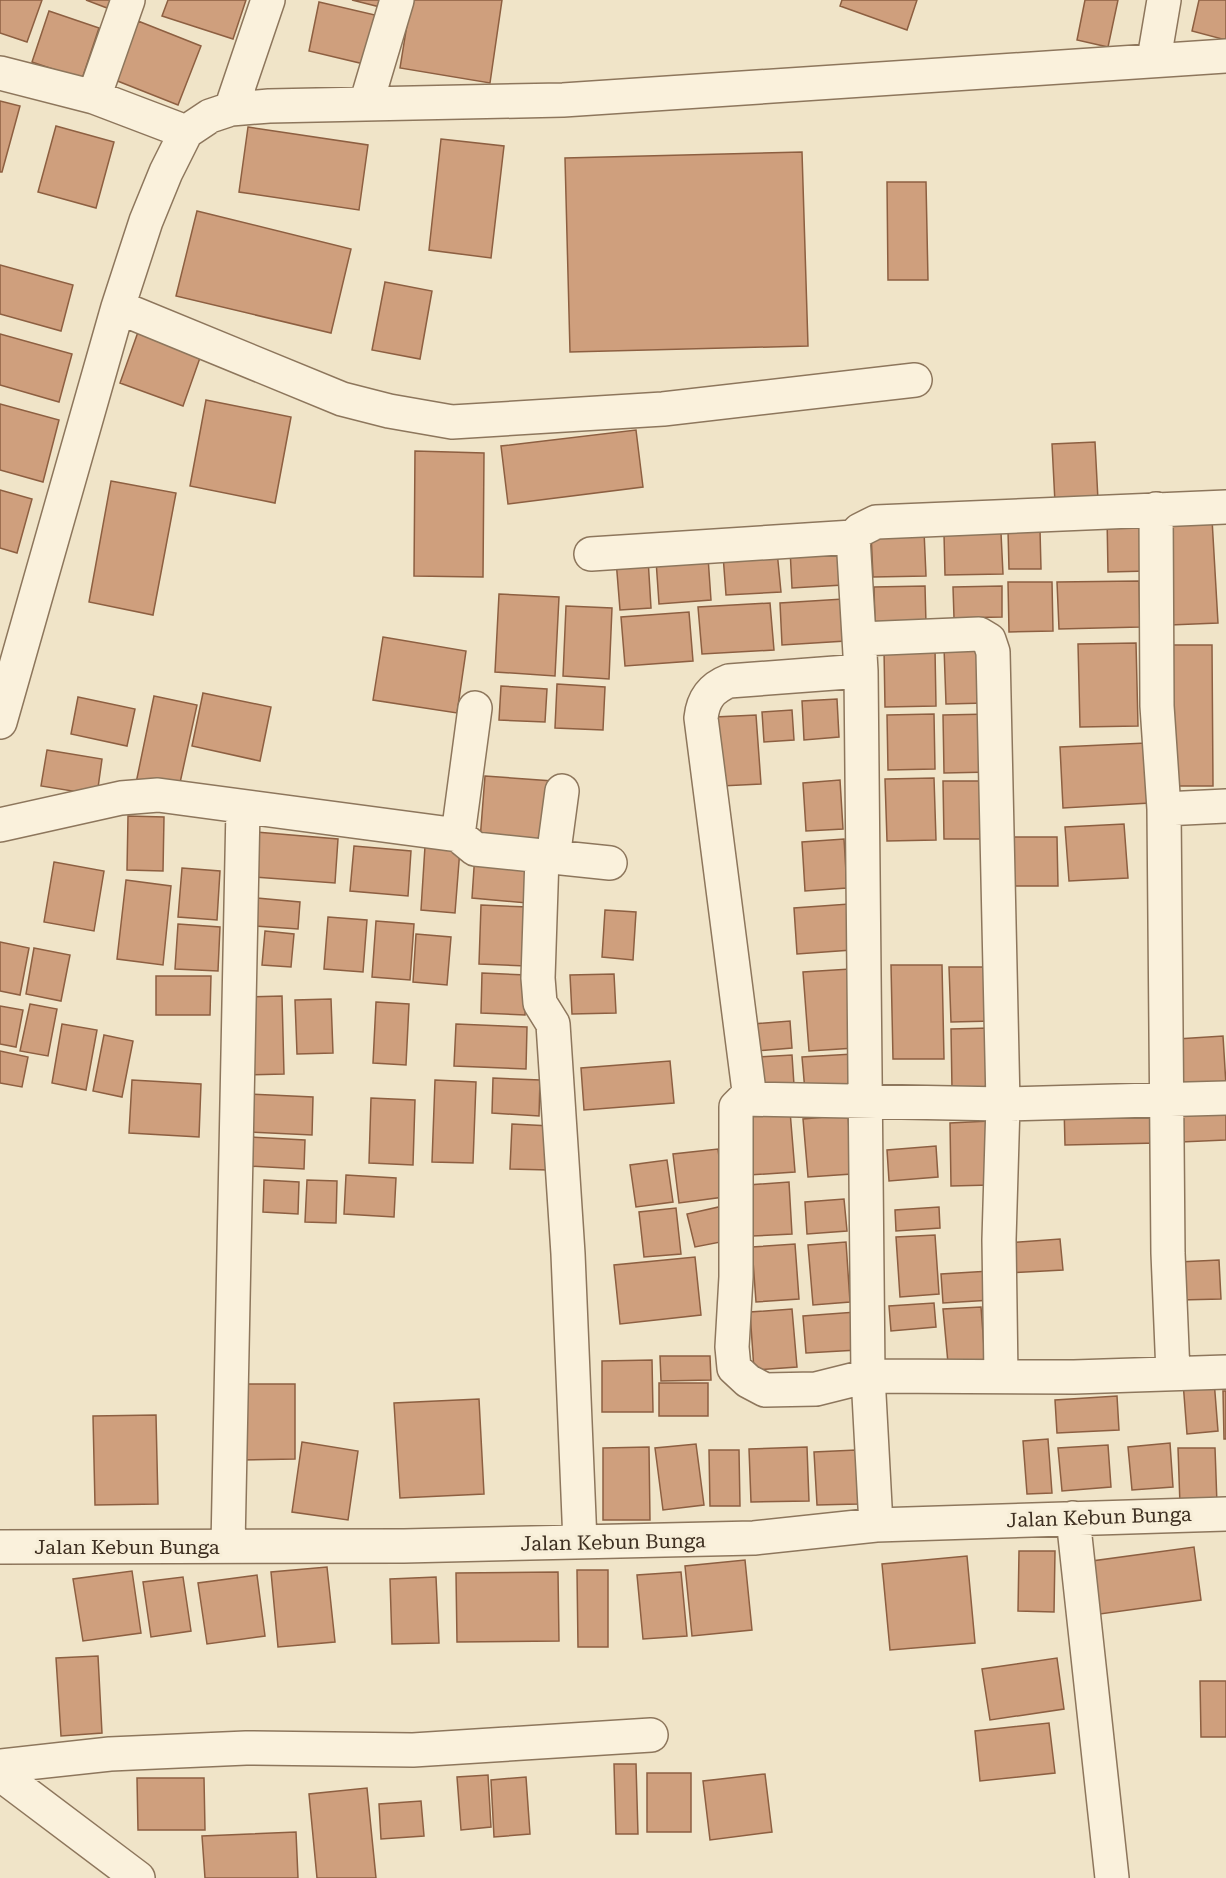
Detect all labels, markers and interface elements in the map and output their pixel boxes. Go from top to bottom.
street label: Jalan Kebun Bunga [1006,1502,1192,1532]
street label: Jalan Kebun Bunga [520,1528,706,1556]
street label: Jalan Kebun Bunga [34,1535,220,1559]

